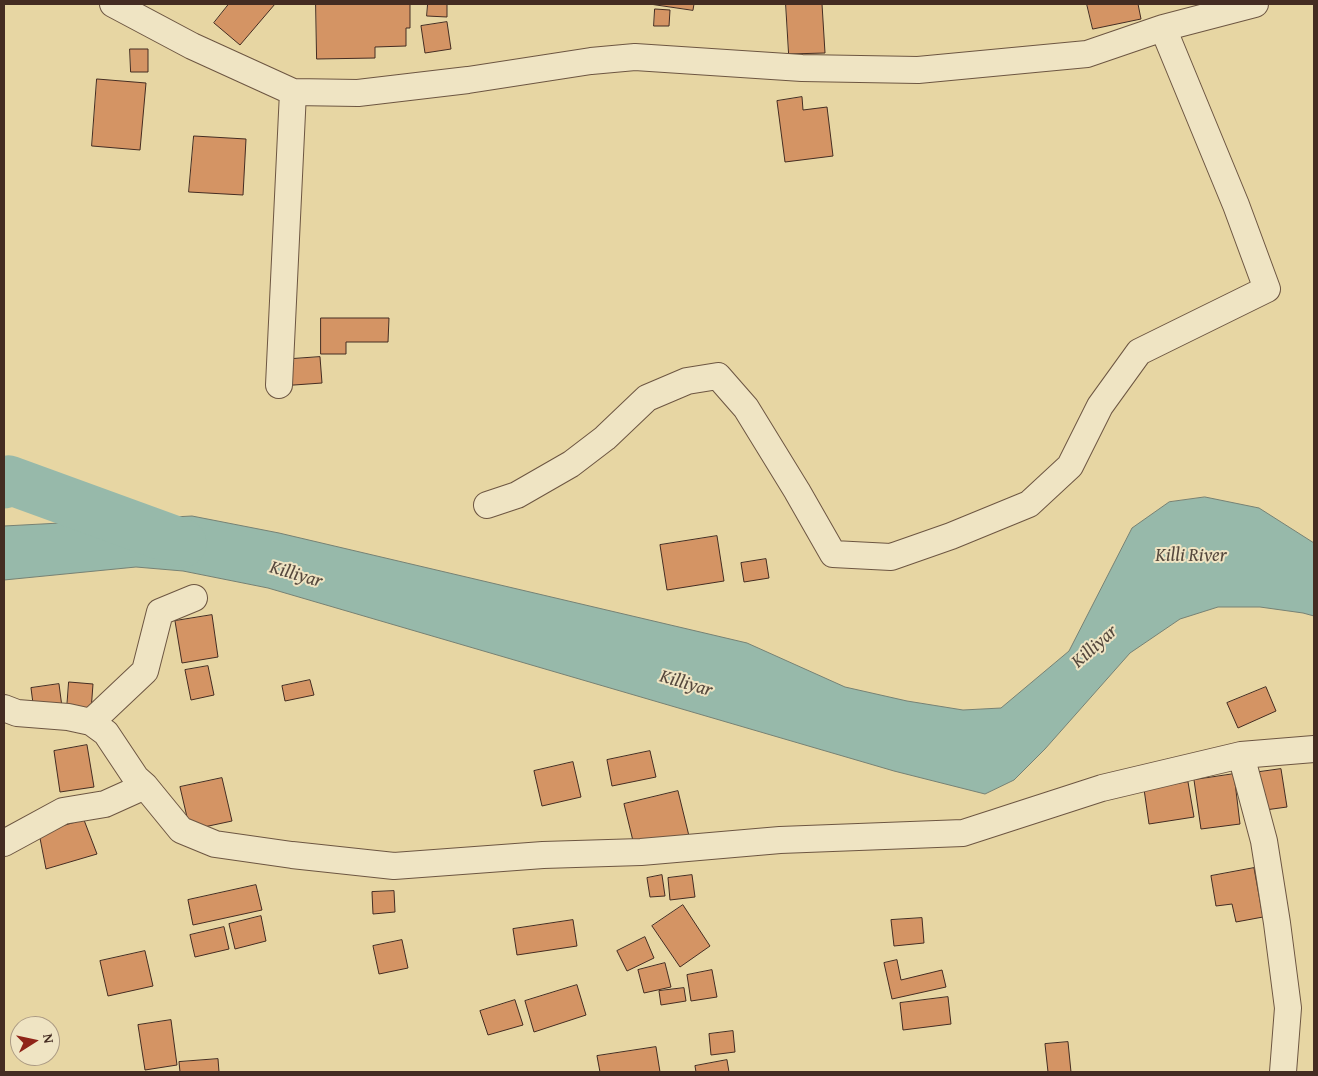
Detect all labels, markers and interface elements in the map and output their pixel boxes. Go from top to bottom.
water label: Killi River [1155,545,1227,567]
water label: Killiyar [267,557,325,593]
water label: Killiyar [1067,620,1123,674]
water label: Killiyar [657,666,715,702]
north arrow [10,1016,60,1066]
text: N [38,1032,59,1045]

